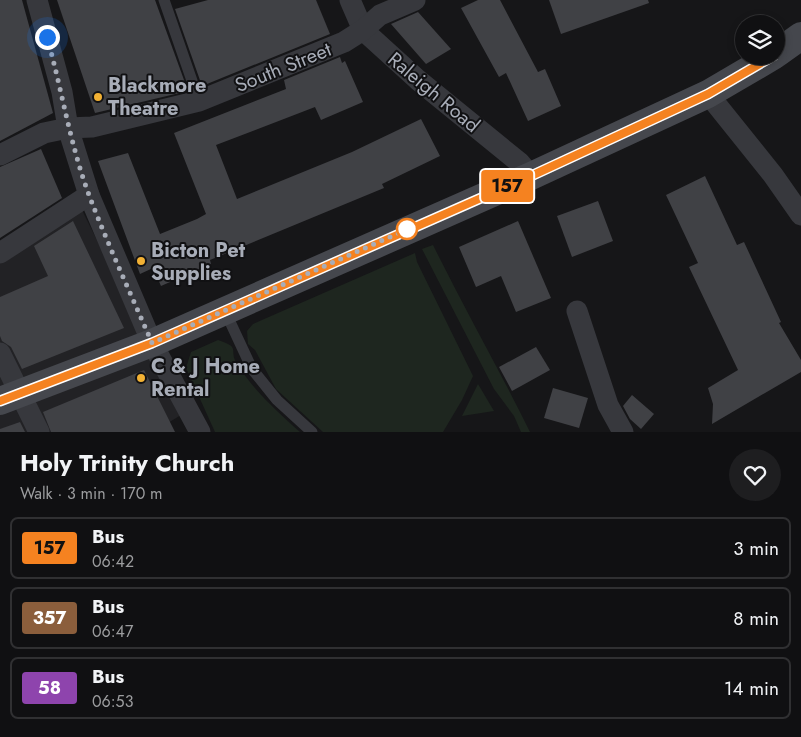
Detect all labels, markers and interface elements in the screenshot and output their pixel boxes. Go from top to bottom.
map controls [735,15,785,65]
button: layers [735,15,785,65]
your location [35,25,60,50]
street label: South Street [231,35,336,100]
street label: Raleigh Road [381,45,486,139]
place label: Blackmore Theatre [108,71,206,123]
marker: Blackmore Theatre [92,91,104,103]
line badge: 157 [478,170,536,202]
text: 157 [491,173,523,199]
unlabelled marker [396,218,418,240]
place label: Bicton Pet Supplies [151,236,246,288]
marker: Bicton Pet Supplies [135,255,147,267]
place label: C & J Home Rental [151,352,260,404]
marker: C & J Home Rental [135,372,147,384]
text: Holy Trinity Church [20,445,234,480]
button: heart [729,449,781,501]
text: Walk · 3 min · 170 m [20,482,163,505]
text: Bus [92,523,124,550]
text: 157 [34,535,65,561]
text: 3 min [733,535,779,562]
text: 06:42 [92,550,134,573]
text: Bus [92,593,124,620]
text: 357 [33,605,66,631]
text: 8 min [733,605,779,632]
text: 06:47 [92,620,133,643]
text: Bus [92,663,124,690]
text: 58 [38,675,61,701]
text: 14 min [724,675,779,702]
text: 06:53 [92,690,133,713]

